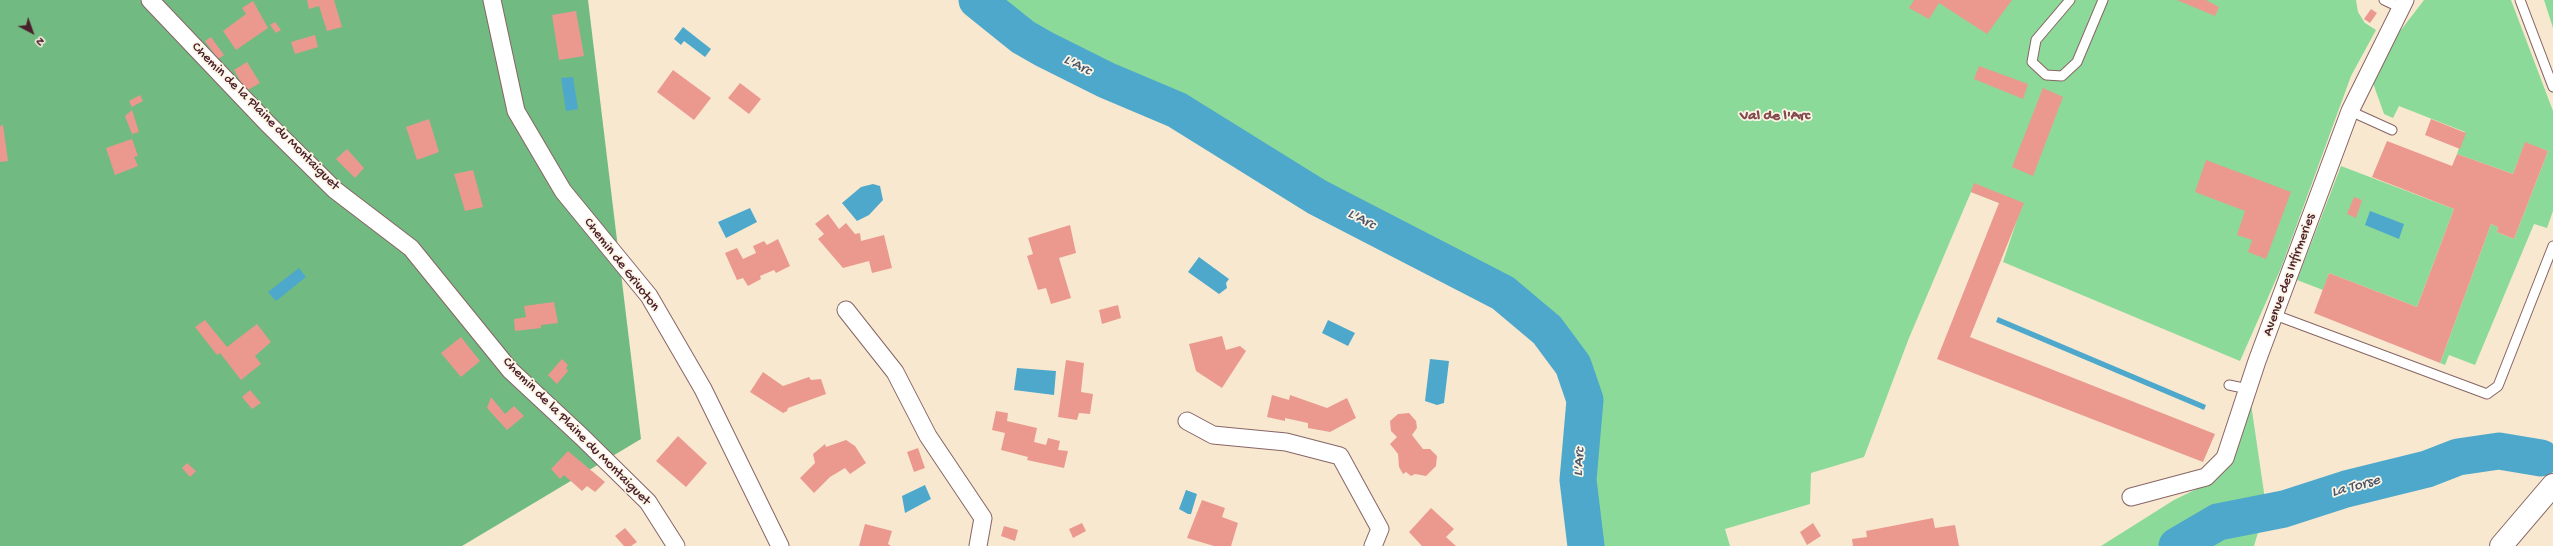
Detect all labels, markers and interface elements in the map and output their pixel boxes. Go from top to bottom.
north arrow [12,12,52,52]
text: N [33,34,47,48]
street label: Chemin de la Plaine du Montaiguet [187,39,343,195]
water label: L'Arc [1060,51,1094,81]
district label: Val de l'Arc [1740,108,1810,126]
water label: L'Arc [1344,205,1378,235]
street label: Avenue des Infirmeries [2260,211,2320,339]
street label: Chemin de Grivoton [579,215,663,315]
street label: Chemin de la Plaine du Montaiguet [498,354,654,510]
water label: L'Arc [1570,447,1590,477]
water label: La Torse [2330,472,2382,502]

